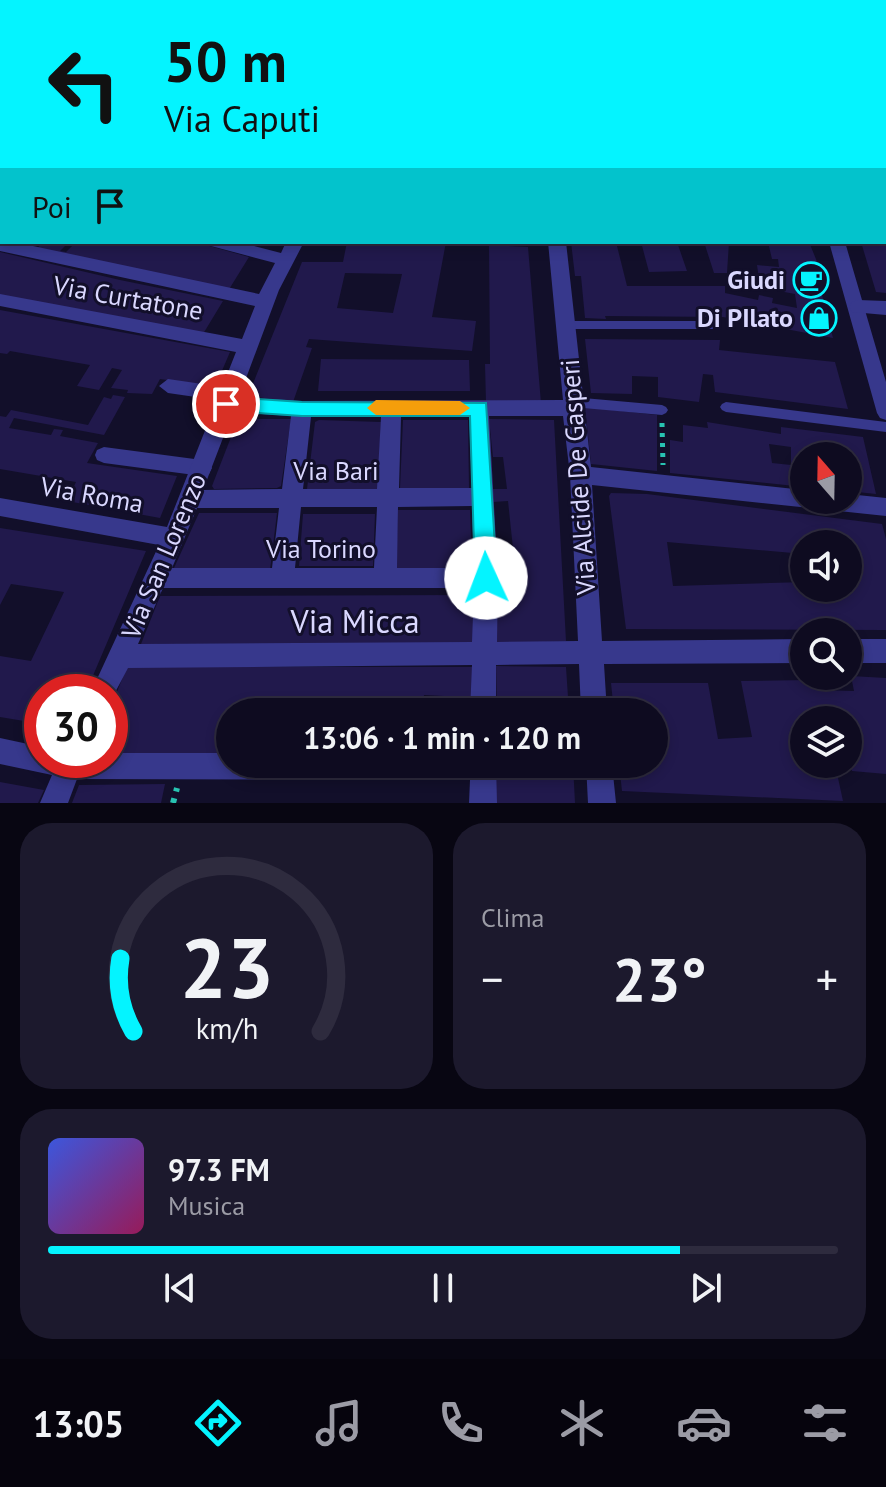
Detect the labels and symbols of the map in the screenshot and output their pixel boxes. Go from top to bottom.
cafe icon: Giudi [792,261,830,299]
place label: Giudi [727,263,785,296]
street label: Via Curtatone [50,268,205,327]
shop icon: Di PIlato [800,299,838,337]
place label: Di PIlato [697,301,793,334]
street label: Via Alcide De Gasperi [553,358,602,597]
pin [192,370,260,438]
north arrow [790,442,862,514]
street label: Via Bari [292,454,379,487]
street label: Via San Lorenzo [113,468,213,645]
street label: Via Roma [37,469,146,520]
street label: Via Torino [265,532,376,565]
position arrow [444,536,528,620]
street label: Via Micca [289,600,420,642]
speed limit sign: 30 [24,674,128,778]

